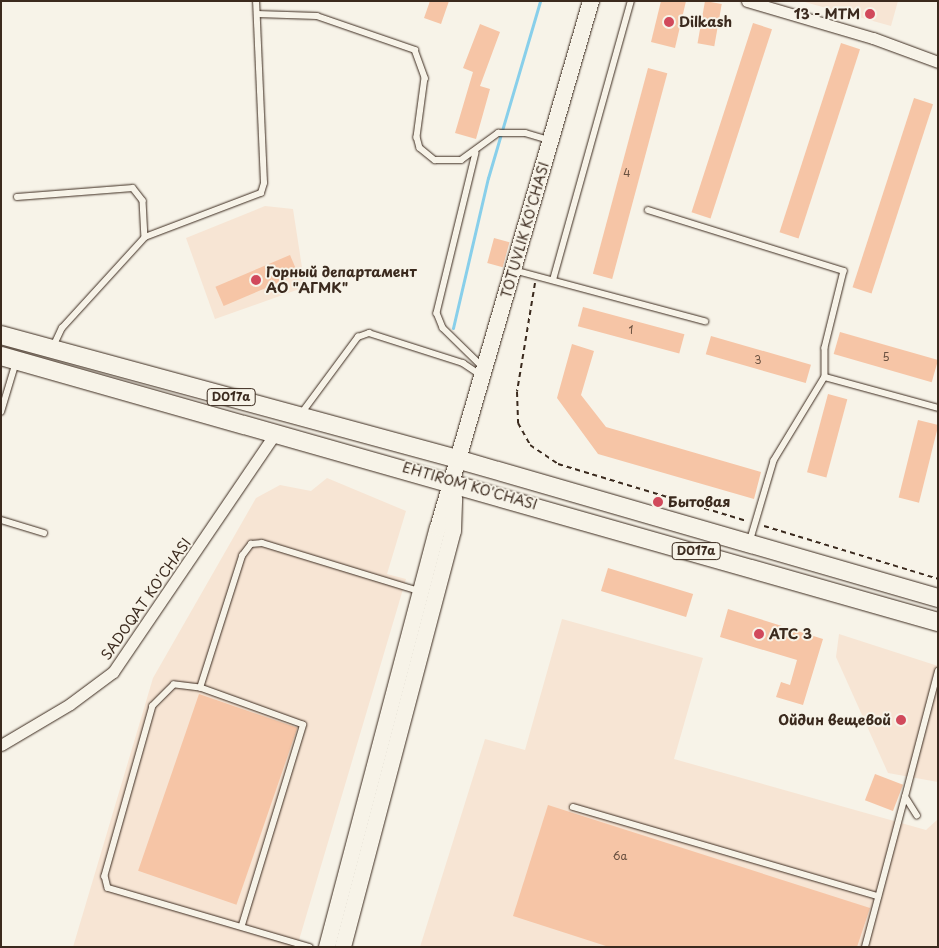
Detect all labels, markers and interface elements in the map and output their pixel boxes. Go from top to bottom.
place label: 13 - MTM [793,6,860,22]
marker: 13 - MTM [864,8,876,20]
place label: Dilkash [679,14,732,30]
marker: Dilkash [663,16,675,28]
street label: TOTUVLIK KO'CHASI [497,158,553,302]
house number: 4 [623,166,631,180]
place label: Горный департамент АО "АГМК" [266,264,417,296]
marker: Горный департамент АО "АГМК" [250,274,262,286]
house number: 1 [629,323,633,337]
house number: 5 [882,350,890,364]
house number: 3 [754,353,762,367]
road number: D017a [206,388,256,407]
street label: EHTIROM KO'CHASI [400,458,540,514]
place label: Бытовая [668,494,731,510]
marker: Бытовая [652,496,664,508]
street label: SADOQAT KO'CHASI [97,535,195,663]
road number: D017a [671,542,721,560]
place label: АТС 3 [769,626,812,642]
marker: АТС 3 [753,628,765,640]
place label: Ойдин вещевой [778,712,891,728]
marker: Ойдин вещевой [895,714,907,726]
house number: 6а [613,849,627,863]

